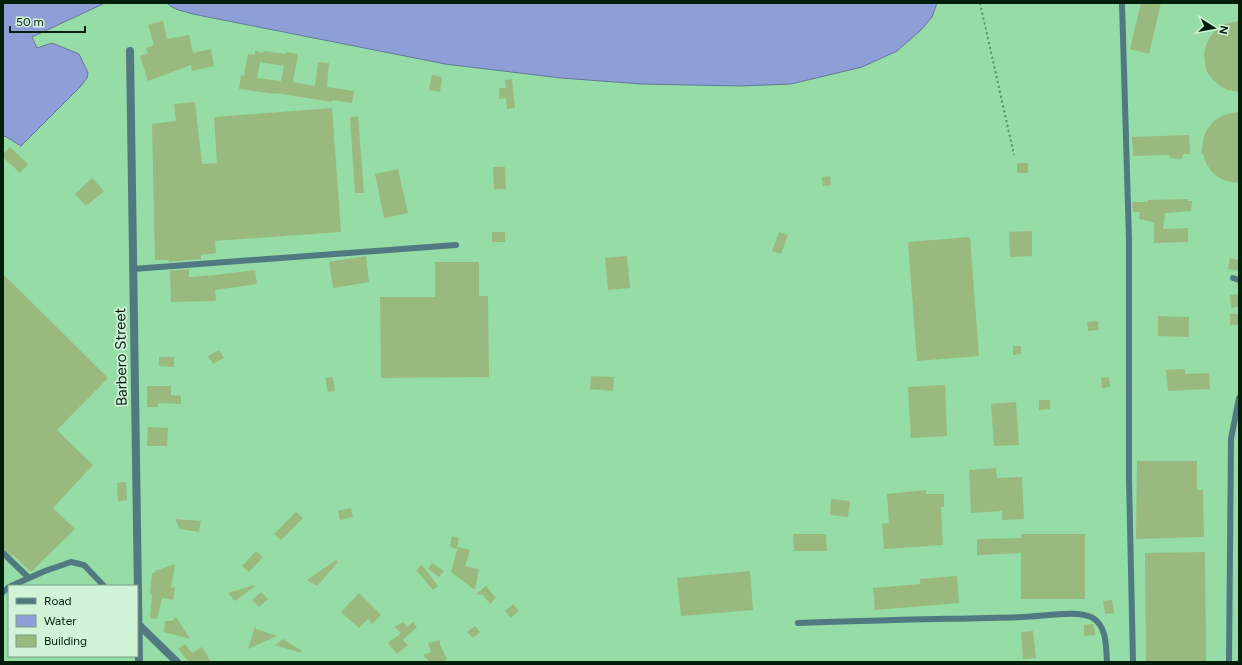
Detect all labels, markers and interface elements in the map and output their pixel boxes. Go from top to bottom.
scale bar [10,8,85,34]
north arrow [1194,8,1234,48]
text: 50 m [16,15,44,29]
text: N [1216,24,1231,35]
street label: Barbero Street [111,307,131,406]
legend [8,585,138,657]
text: Road [44,594,72,608]
text: Water [44,614,76,628]
text: Building [44,634,87,648]

